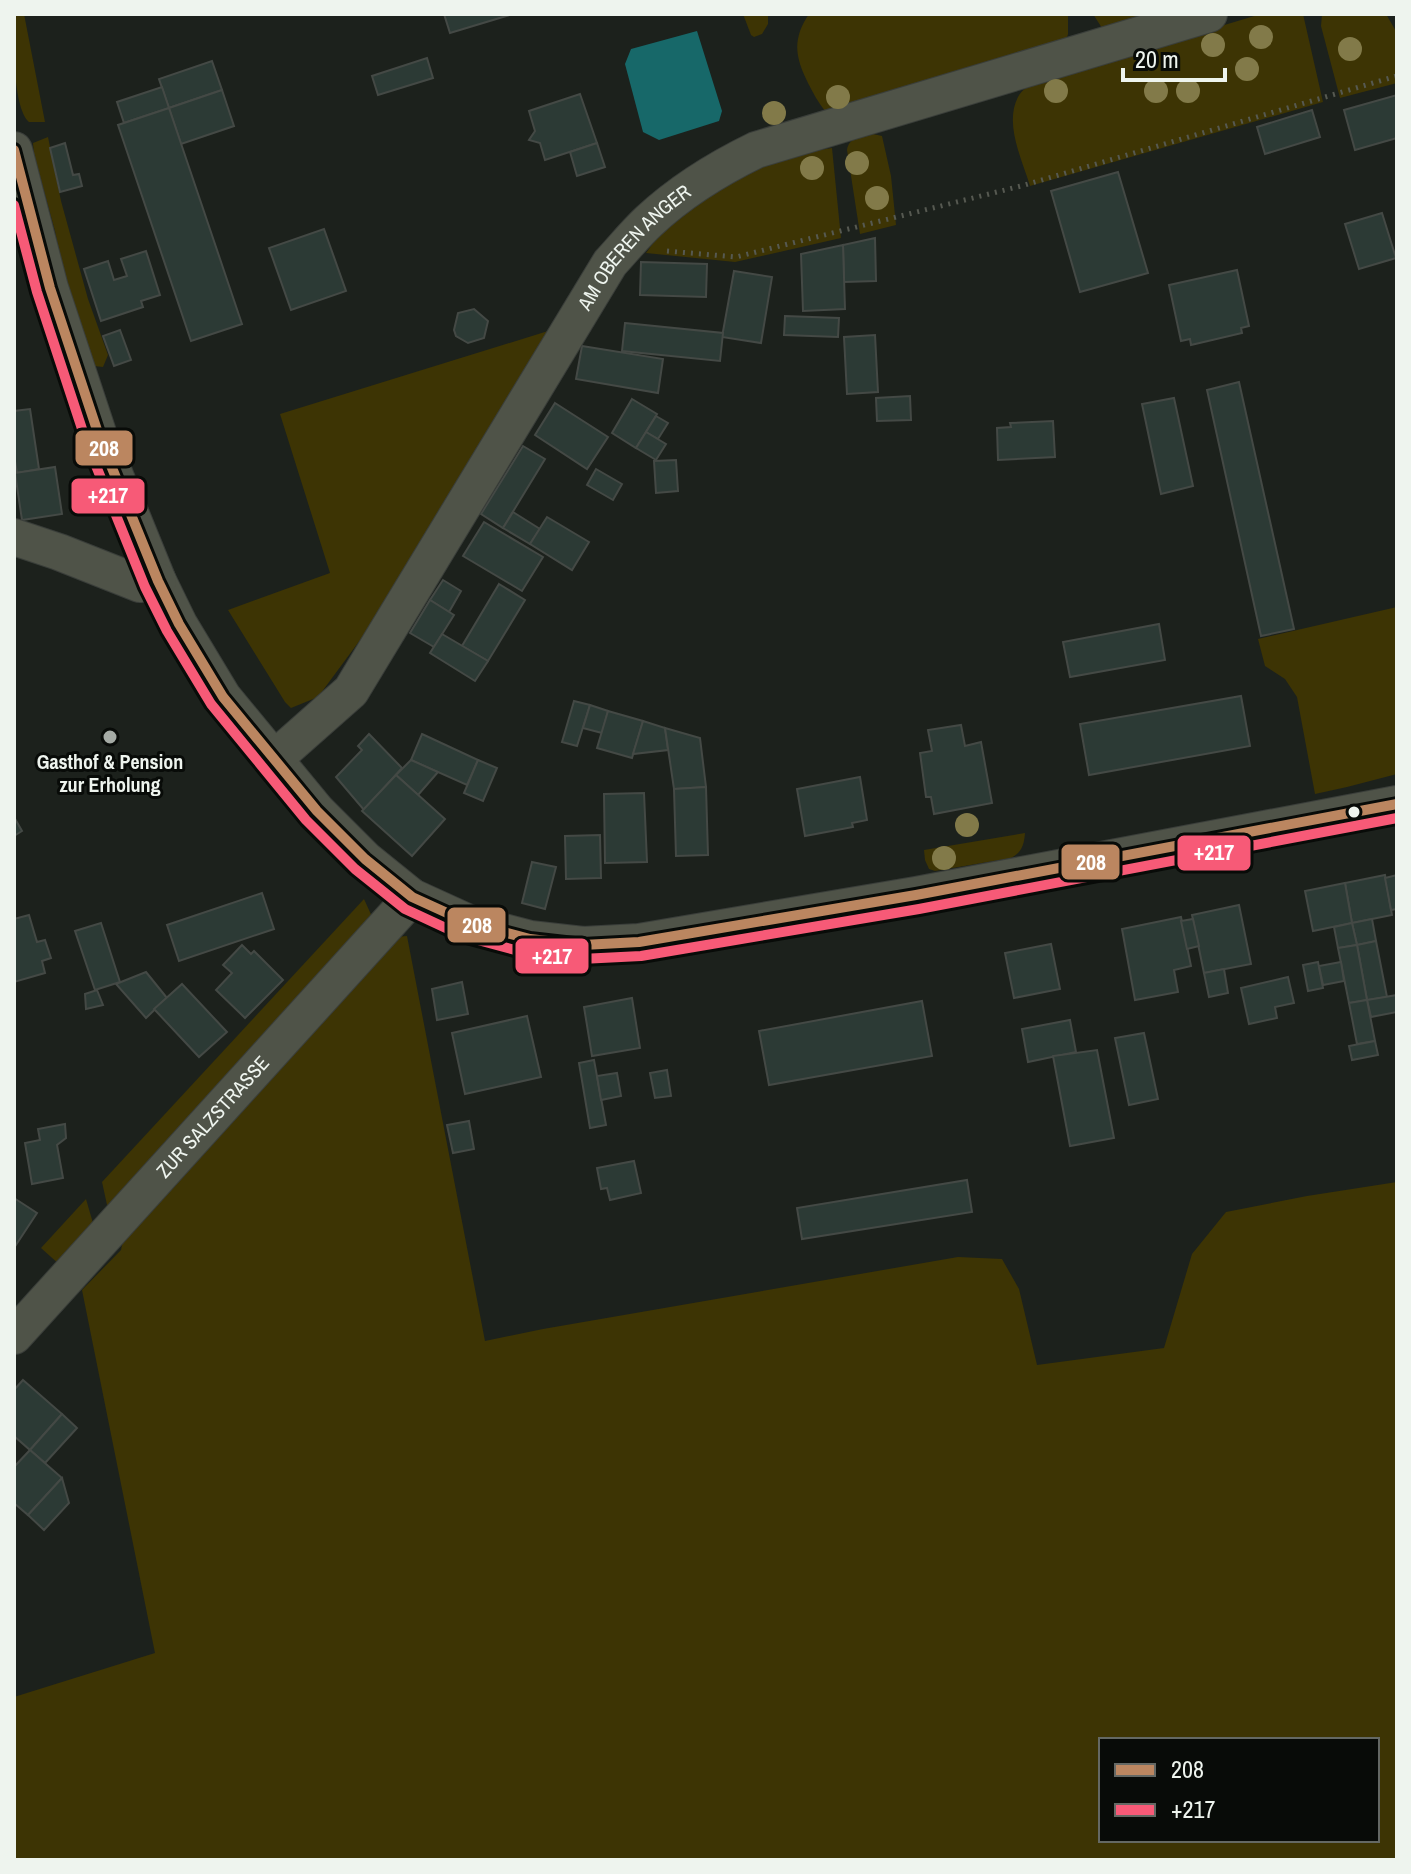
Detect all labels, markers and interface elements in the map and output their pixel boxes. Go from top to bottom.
scale bar [1123,32,1225,82]
text: 20 m [1135,43,1179,75]
street label: AM OBEREN ANGER [570,178,696,316]
line badge: 208 [74,429,134,467]
text: 208 [89,433,119,463]
line badge: +217 [70,477,146,515]
text: +217 [88,480,128,510]
marker: Gasthof & Pension zur Erholung [101,728,119,746]
place label: Gasthof & Pension zur Erholung [37,748,183,798]
unlabelled marker [1346,804,1362,820]
line badge: +217 [1176,834,1252,872]
text: +217 [1194,837,1234,867]
line badge: 208 [1060,843,1121,881]
text: 208 [1076,847,1106,877]
line badge: 208 [446,906,507,944]
text: 208 [462,910,492,940]
line badge: +217 [514,937,590,975]
text: +217 [532,941,572,971]
street label: ZUR SALZSTRASSE [150,1050,275,1183]
legend [1099,1738,1379,1842]
text: 208 [1171,1753,1204,1785]
text: +217 [1171,1793,1215,1825]

